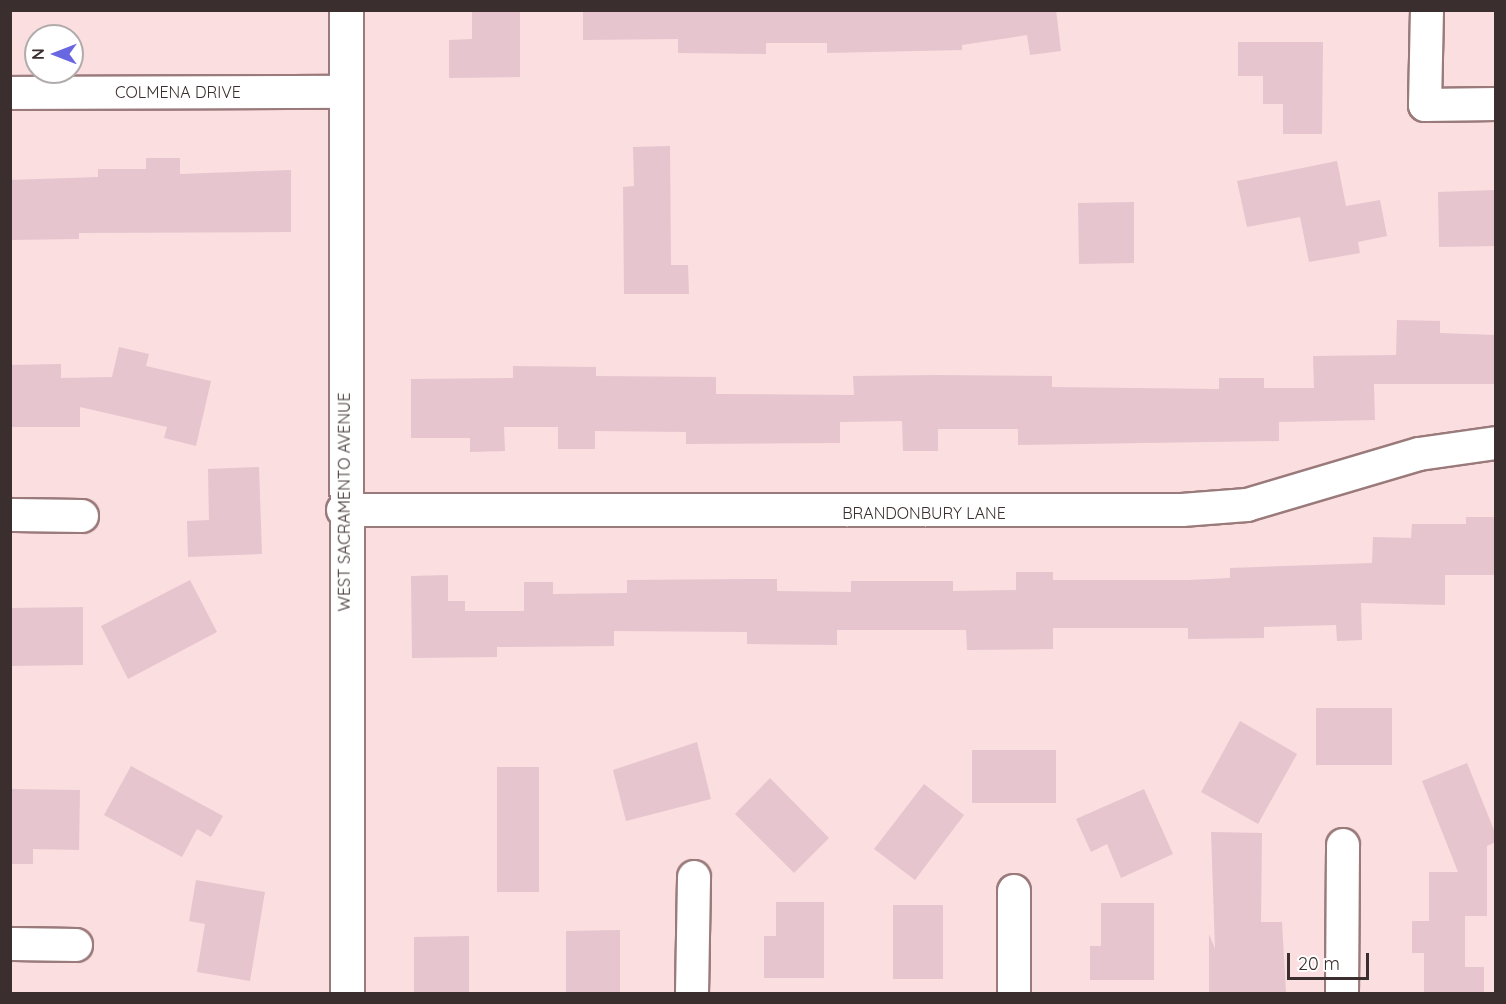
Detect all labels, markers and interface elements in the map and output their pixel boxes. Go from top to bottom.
north arrow [24,24,84,84]
text: N [28,48,48,60]
street label: COLMENA DRIVE [115,82,241,102]
street label: WEST SACRAMENTO AVENUE [334,392,354,612]
street label: BRANDONBURY LANE [842,503,1006,523]
scale bar [1290,941,1372,979]
text: 20 m [1298,952,1340,975]

